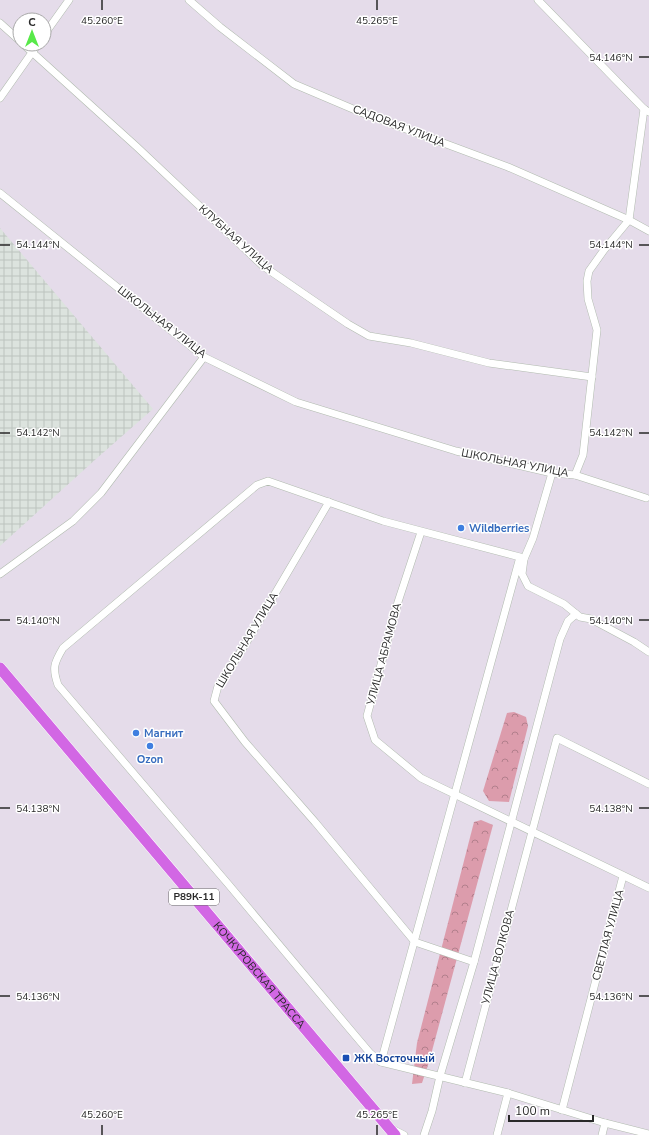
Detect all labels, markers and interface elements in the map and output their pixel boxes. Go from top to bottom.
north arrow [12,12,52,52]
text: 45.260°E [81,14,123,28]
text: 45.265°E [356,14,398,28]
text: С [28,15,36,30]
text: 54.146°N [589,51,633,65]
street label: САДОВАЯ УЛИЦА [351,101,447,151]
street label: КЛУБНАЯ УЛИЦА [195,201,277,277]
text: 54.144°N [16,238,60,252]
text: 54.144°N [589,238,633,252]
street label: ШКОЛЬНАЯ УЛИЦА [114,283,210,361]
text: 54.142°N [16,426,60,440]
text: 54.142°N [589,426,633,440]
street label: ШКОЛЬНАЯ УЛИЦА [460,445,570,481]
place label: Wildberries [469,521,529,536]
marker: Wildberries [456,523,466,533]
street label: ШКОЛЬНАЯ УЛИЦА [212,589,282,691]
street label: УЛИЦА АБРАМОВА [363,601,405,708]
text: 54.140°N [16,614,60,628]
text: 54.140°N [589,614,633,628]
place label: Магнит [144,726,184,741]
marker: Магнит [131,728,141,738]
marker: Ozon [145,741,155,751]
place label: Ozon [137,752,163,767]
text: 54.138°N [16,802,60,816]
text: 54.138°N [589,802,633,816]
street label: СВЕТЛАЯ УЛИЦА [589,888,627,982]
road number: Р89К-11 [169,889,219,905]
street label: УЛИЦА ВОЛКОВА [478,908,518,1007]
street label: КОЧКУРОВСКАЯ ТРАССА [210,918,309,1031]
text: 54.136°N [16,990,60,1004]
text: 54.136°N [589,990,633,1004]
place label: ЖК Восточный [354,1051,435,1066]
marker: ЖК Восточный [341,1053,351,1063]
scale bar [509,1097,593,1123]
text: 100 m [515,1103,550,1119]
text: 45.260°E [81,1108,123,1122]
text: 45.265°E [356,1108,398,1122]

